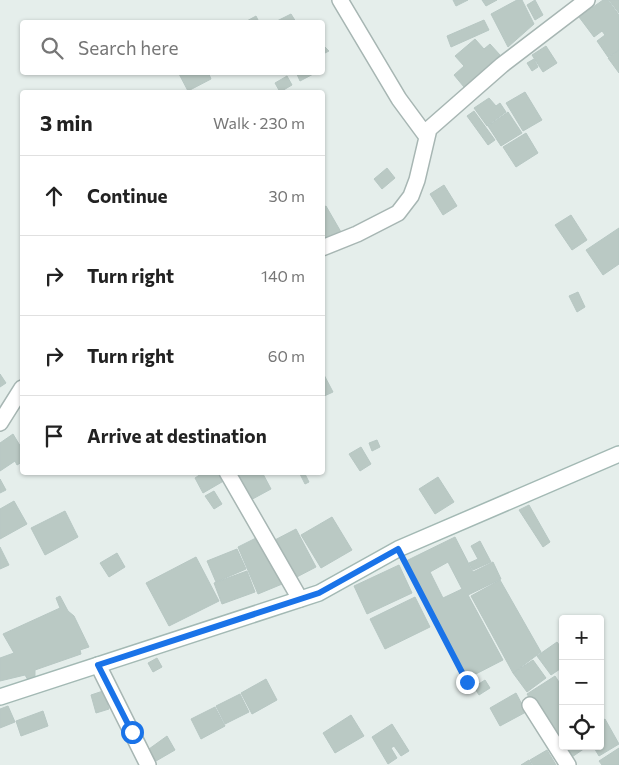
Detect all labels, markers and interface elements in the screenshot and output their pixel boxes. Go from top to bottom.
search box [20,20,325,75]
icon: search [38,34,66,62]
text: Search here [78,36,178,59]
text: 3 min [40,110,93,135]
text: Walk · 230 m [213,113,305,132]
icon: ahead [40,182,68,210]
text: Continue [87,184,167,207]
text: 30 m [268,186,305,205]
icon: right [40,262,68,290]
text: Turn right [87,264,174,287]
text: 140 m [261,266,305,285]
icon: right [40,342,68,370]
text: Turn right [87,344,174,367]
text: 60 m [268,346,305,365]
icon: arrive [40,422,68,450]
text: Arrive at destination [87,424,267,447]
map controls [559,615,604,750]
button: + [559,615,604,660]
button: − [559,660,604,705]
route end [456,671,479,694]
button: locate [559,705,604,750]
route start [121,721,144,744]

